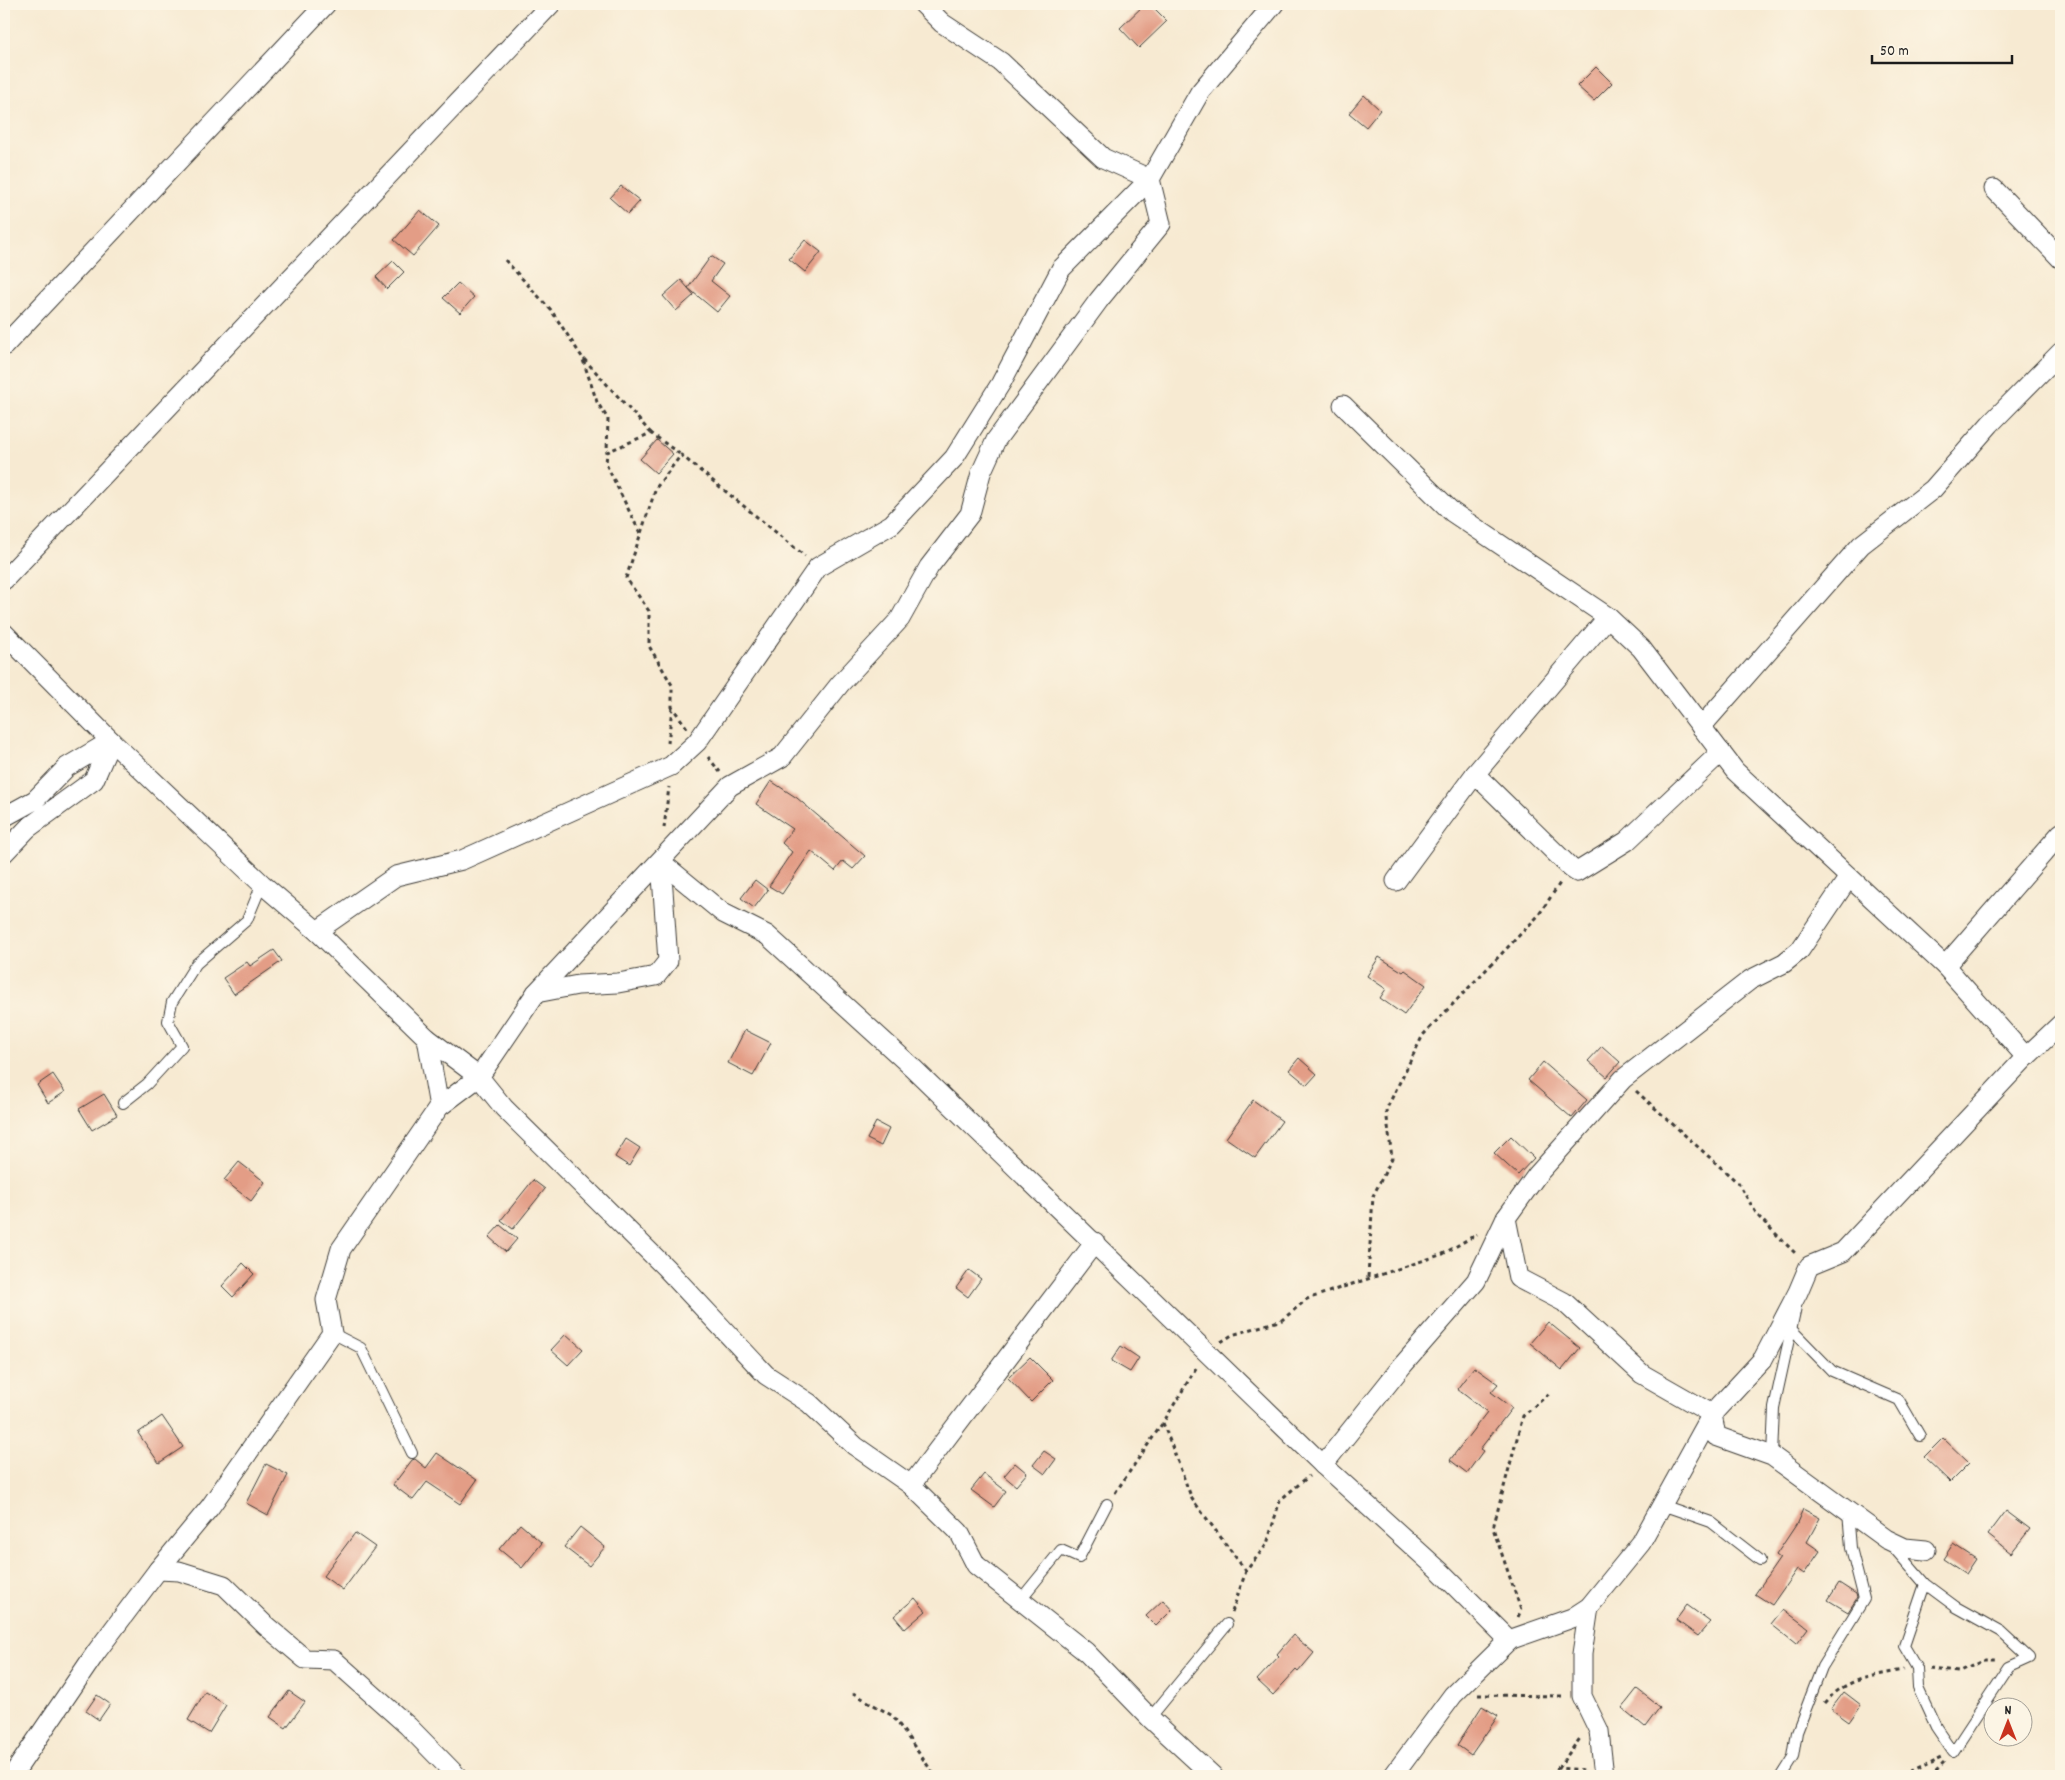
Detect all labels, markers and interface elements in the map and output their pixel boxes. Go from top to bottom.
scale bar [1872,32,2012,64]
text: 50 m [1880,41,1909,63]
north arrow [1982,1698,2032,1748]
text: N [2005,1701,2012,1721]

